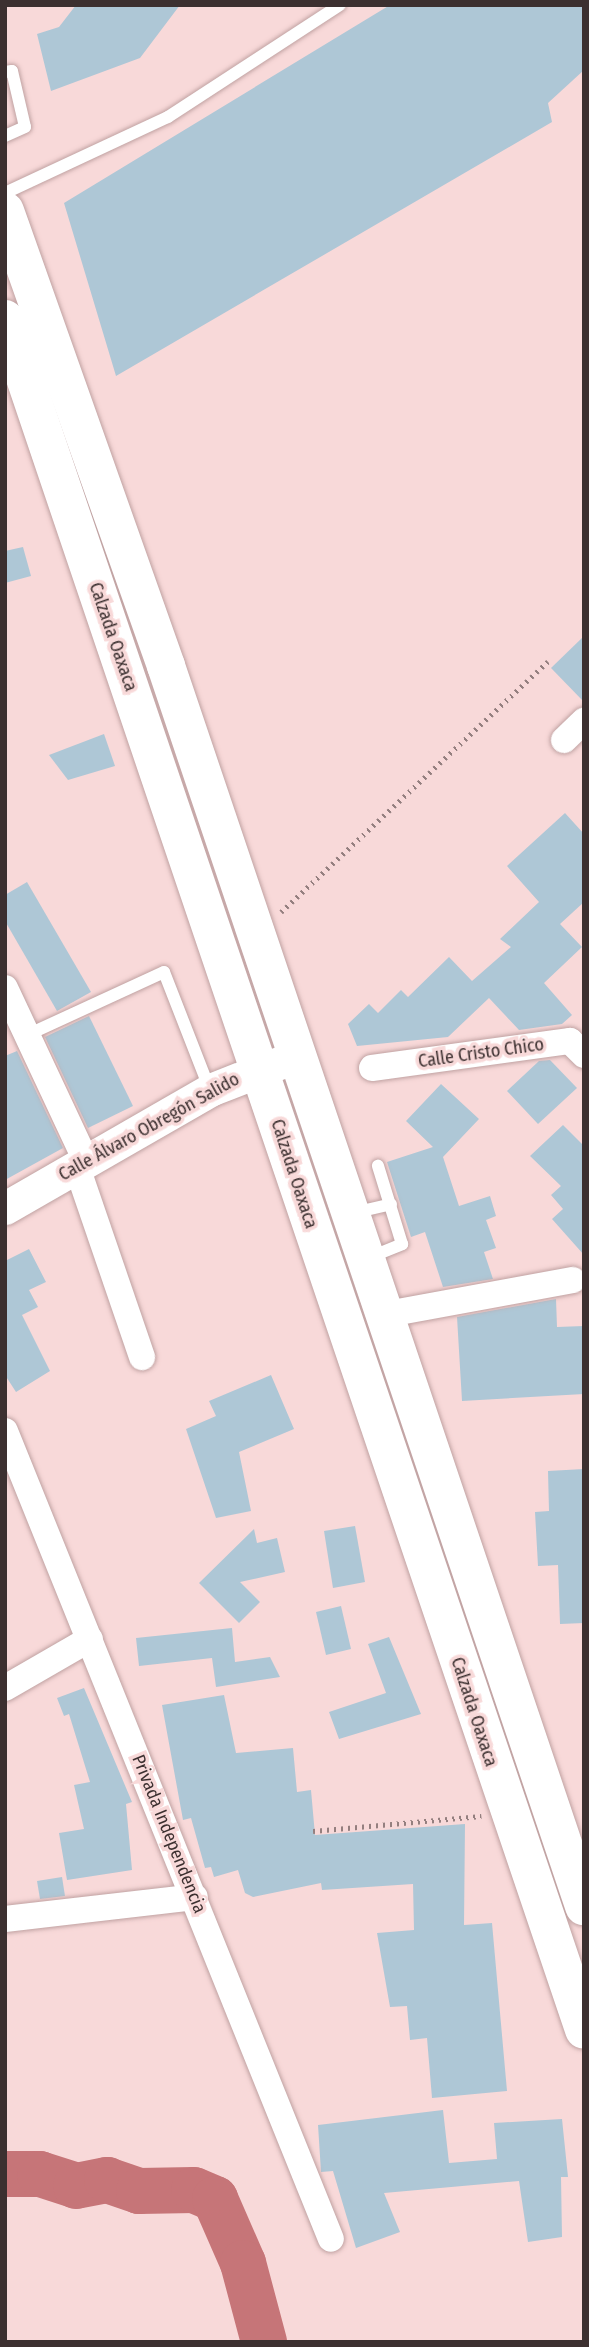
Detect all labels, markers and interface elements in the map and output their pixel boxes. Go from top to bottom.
street label: Calzada Oaxaca [84,580,142,694]
street label: Calle Cristo Chico [417,1033,545,1073]
street label: Calle Álvaro Obregón Salido [55,1068,243,1186]
street label: Calzada Oaxaca [266,1117,322,1231]
street label: Calzada Oaxaca [446,1655,502,1769]
street label: Privada Independencia [127,1752,211,1916]

